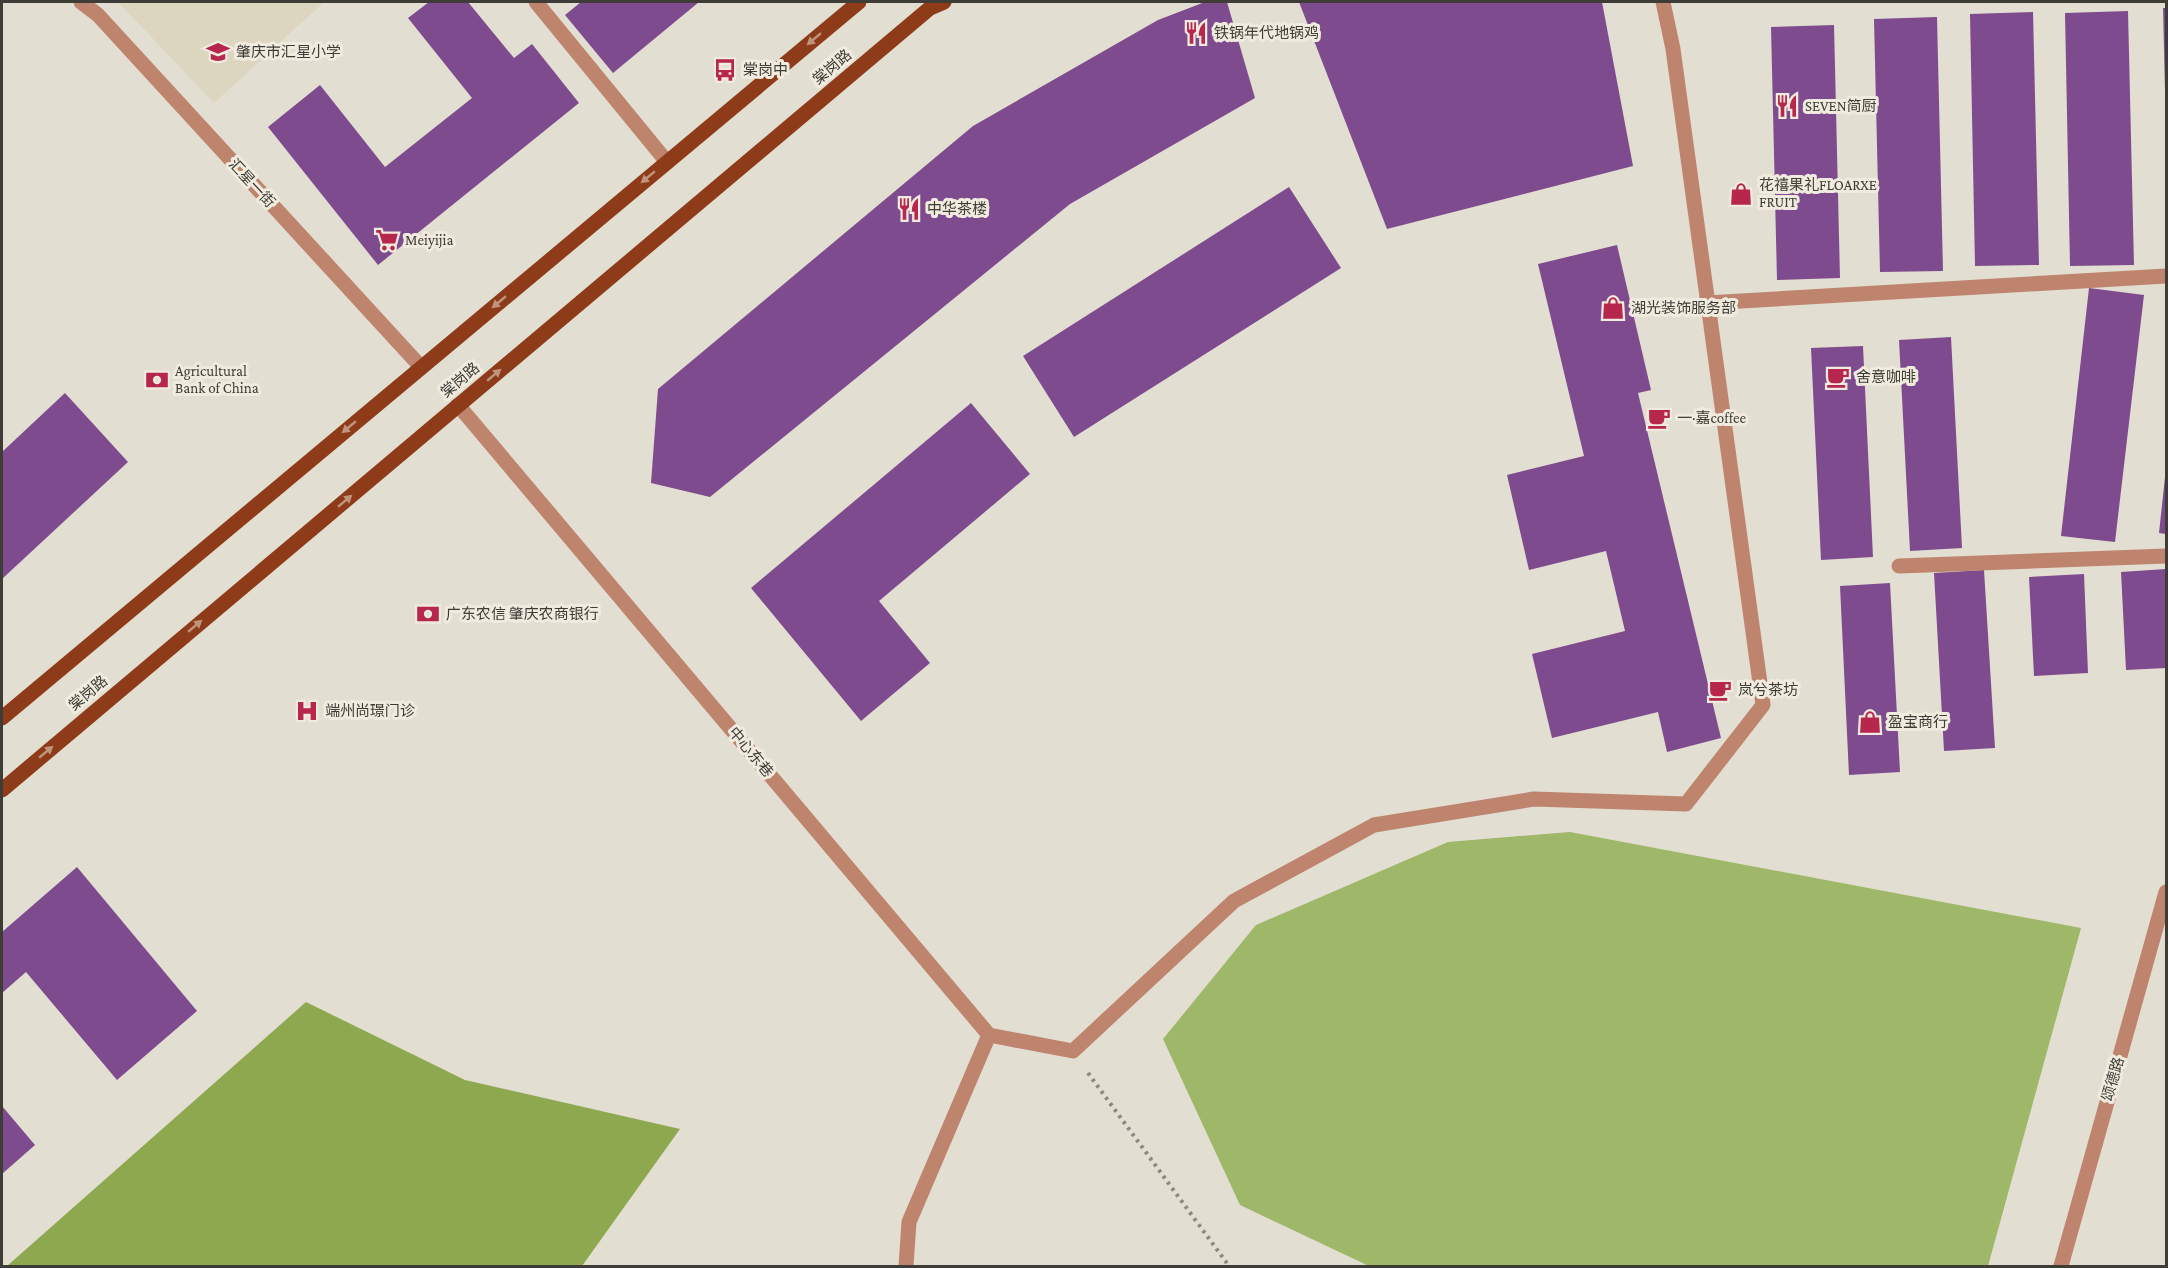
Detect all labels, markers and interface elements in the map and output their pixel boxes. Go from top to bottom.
restaurant icon: 铁锅年代地锅鸡 [1183,20,1209,46]
place label: 铁锅年代地锅鸡 [1214,24,1319,41]
one-way arrow [807,32,822,45]
school or university icon: 肇庆市汇星小学 [205,39,231,65]
place label: 肇庆市汇星小学 [236,44,341,60]
street label: 棠岗路 [810,46,854,88]
bus stop icon: 棠岗中 [712,57,738,83]
place label: 棠岗中 [743,62,788,78]
restaurant icon: SEVEN简厨 [1774,93,1800,119]
place label: SEVEN简厨 [1805,98,1877,114]
street label: 汇星一街 [226,156,278,210]
one-way arrow [641,171,656,183]
place label: 花禧果礼FLOARXE FRUIT [1759,176,1877,210]
shop icon: 花禧果礼FLOARXE FRUIT [1728,181,1754,207]
restaurant icon: 中华茶楼 [896,196,922,222]
place label: 中华茶楼 [927,200,987,217]
supermarket icon: Meiyijia [374,227,400,253]
place label: Meiyijia [405,232,453,249]
shop icon: 湖光装饰服务部 [1600,295,1626,321]
one-way arrow [491,296,507,309]
place label: 湖光装饰服务部 [1631,300,1736,316]
street label: 棠岗路 [438,359,482,401]
place label: Agricultural Bank of China [175,363,259,396]
cafe icon: 舍意咖啡 [1825,364,1851,390]
bank icon: Agricultural Bank of China [144,367,170,393]
one-way arrow [486,369,502,382]
place label: 舍意咖啡 [1856,369,1916,385]
cafe icon: 一·嘉coffee [1646,405,1672,431]
place label: 一·嘉coffee [1677,410,1747,426]
one-way arrow [341,421,357,434]
one-way arrow [337,495,352,508]
bank icon: 广东农信 肇庆农商银行 [415,601,441,627]
place label: 广东农信 肇庆农商银行 [446,606,599,622]
one-way arrow [187,620,203,633]
street label: 棠岗路 [66,672,110,714]
cafe icon: 岚兮茶坊 [1707,677,1733,703]
place label: 岚兮茶坊 [1738,681,1798,698]
hospital icon: 端州尚璟门诊 [294,698,320,724]
place label: 端州尚璟门诊 [325,702,415,719]
shop icon: 盈宝商行 [1857,709,1883,735]
place label: 盈宝商行 [1888,714,1948,730]
street label: 中心东巷 [726,724,776,780]
one-way arrow [38,746,53,759]
street label: 颂德路 [2098,1055,2127,1103]

